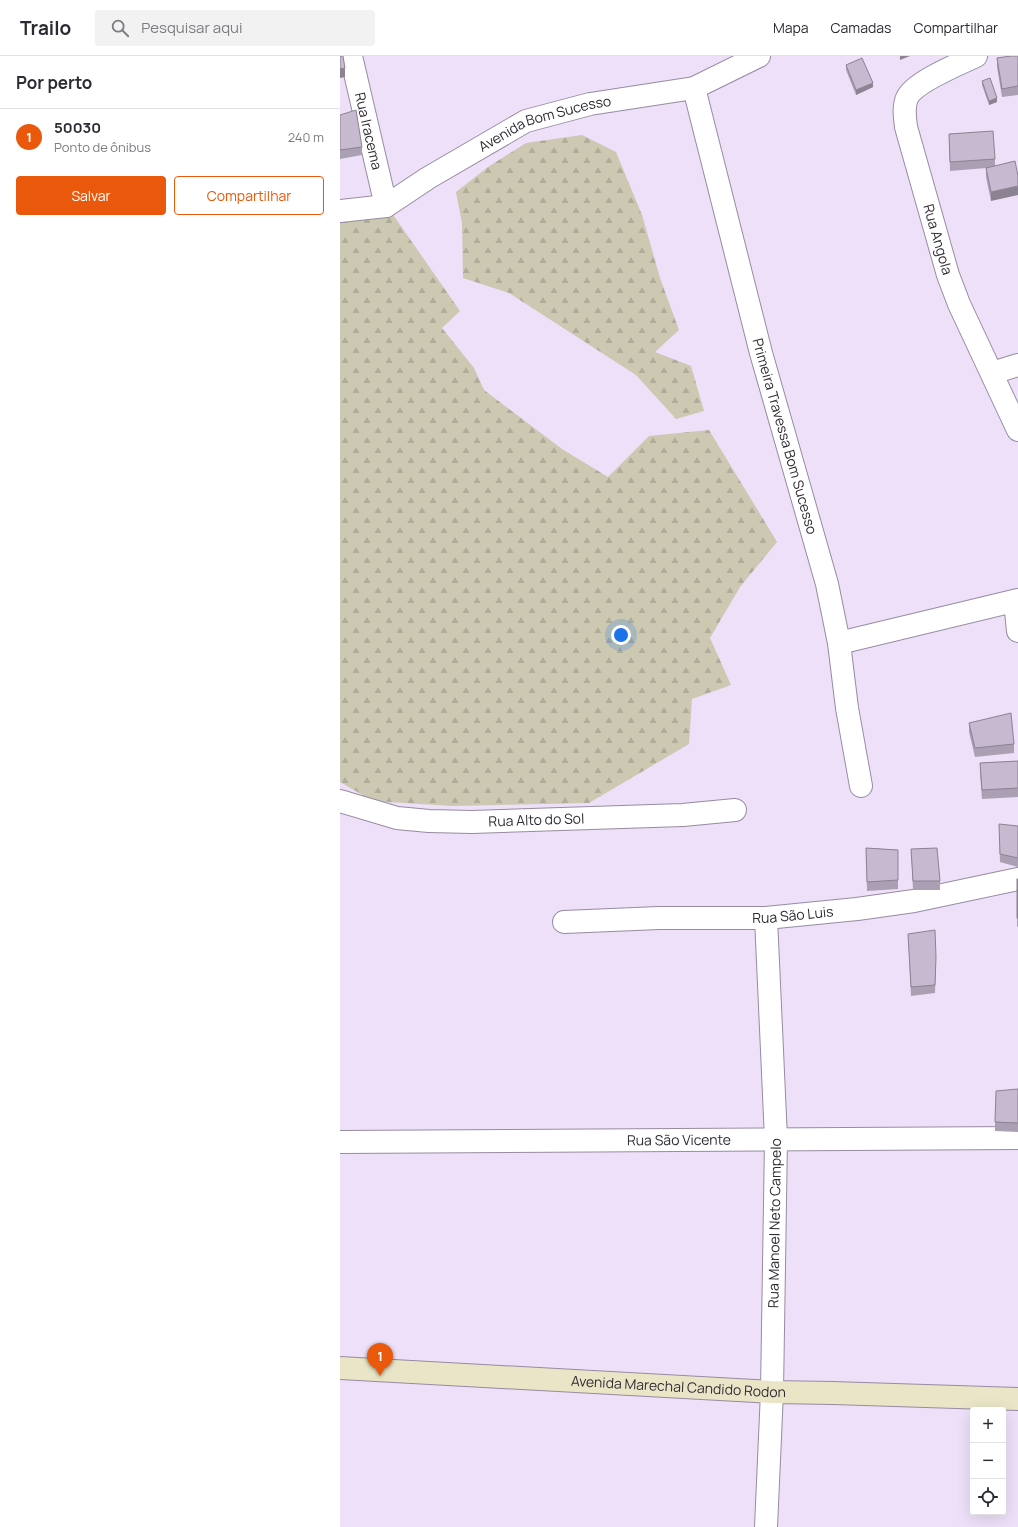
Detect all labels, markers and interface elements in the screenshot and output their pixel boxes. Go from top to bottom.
search box [95,10,375,46]
text: Trailo [20,15,71,41]
icon: search [109,17,131,39]
text: Pesquisar aqui [141,17,242,38]
text: Mapa [773,18,809,37]
text: Camadas [831,18,891,37]
text: Compartilhar [913,18,998,37]
text: Por perto [16,71,92,94]
street label: Rua Iracema [351,90,387,171]
street label: Avenida Bom Sucesso [475,91,612,156]
text: 50030 [54,117,101,138]
text: 1 [26,128,32,146]
text: 240 m [288,128,324,146]
text: Ponto de ônibus [54,138,151,156]
button: Salvar [16,176,166,215]
button: Compartilhar [174,176,324,215]
street label: Rua Angola [919,202,957,277]
street label: Primeira Travessa Bom Sucesso [749,336,822,536]
your location [611,625,631,645]
street label: Rua Alto do Sol [488,808,585,830]
street label: Rua São Luis [752,901,834,927]
street label: Rua São Vicente [627,1130,731,1149]
street label: Rua Manoel Neto Campelo [763,1138,785,1308]
pin: 1 [367,1343,393,1376]
street label: Avenida Marechal Candido Rodon [570,1371,786,1401]
map controls [970,1407,1006,1515]
button: + [970,1407,1006,1443]
button: − [970,1443,1006,1479]
button: locate [970,1479,1006,1515]

